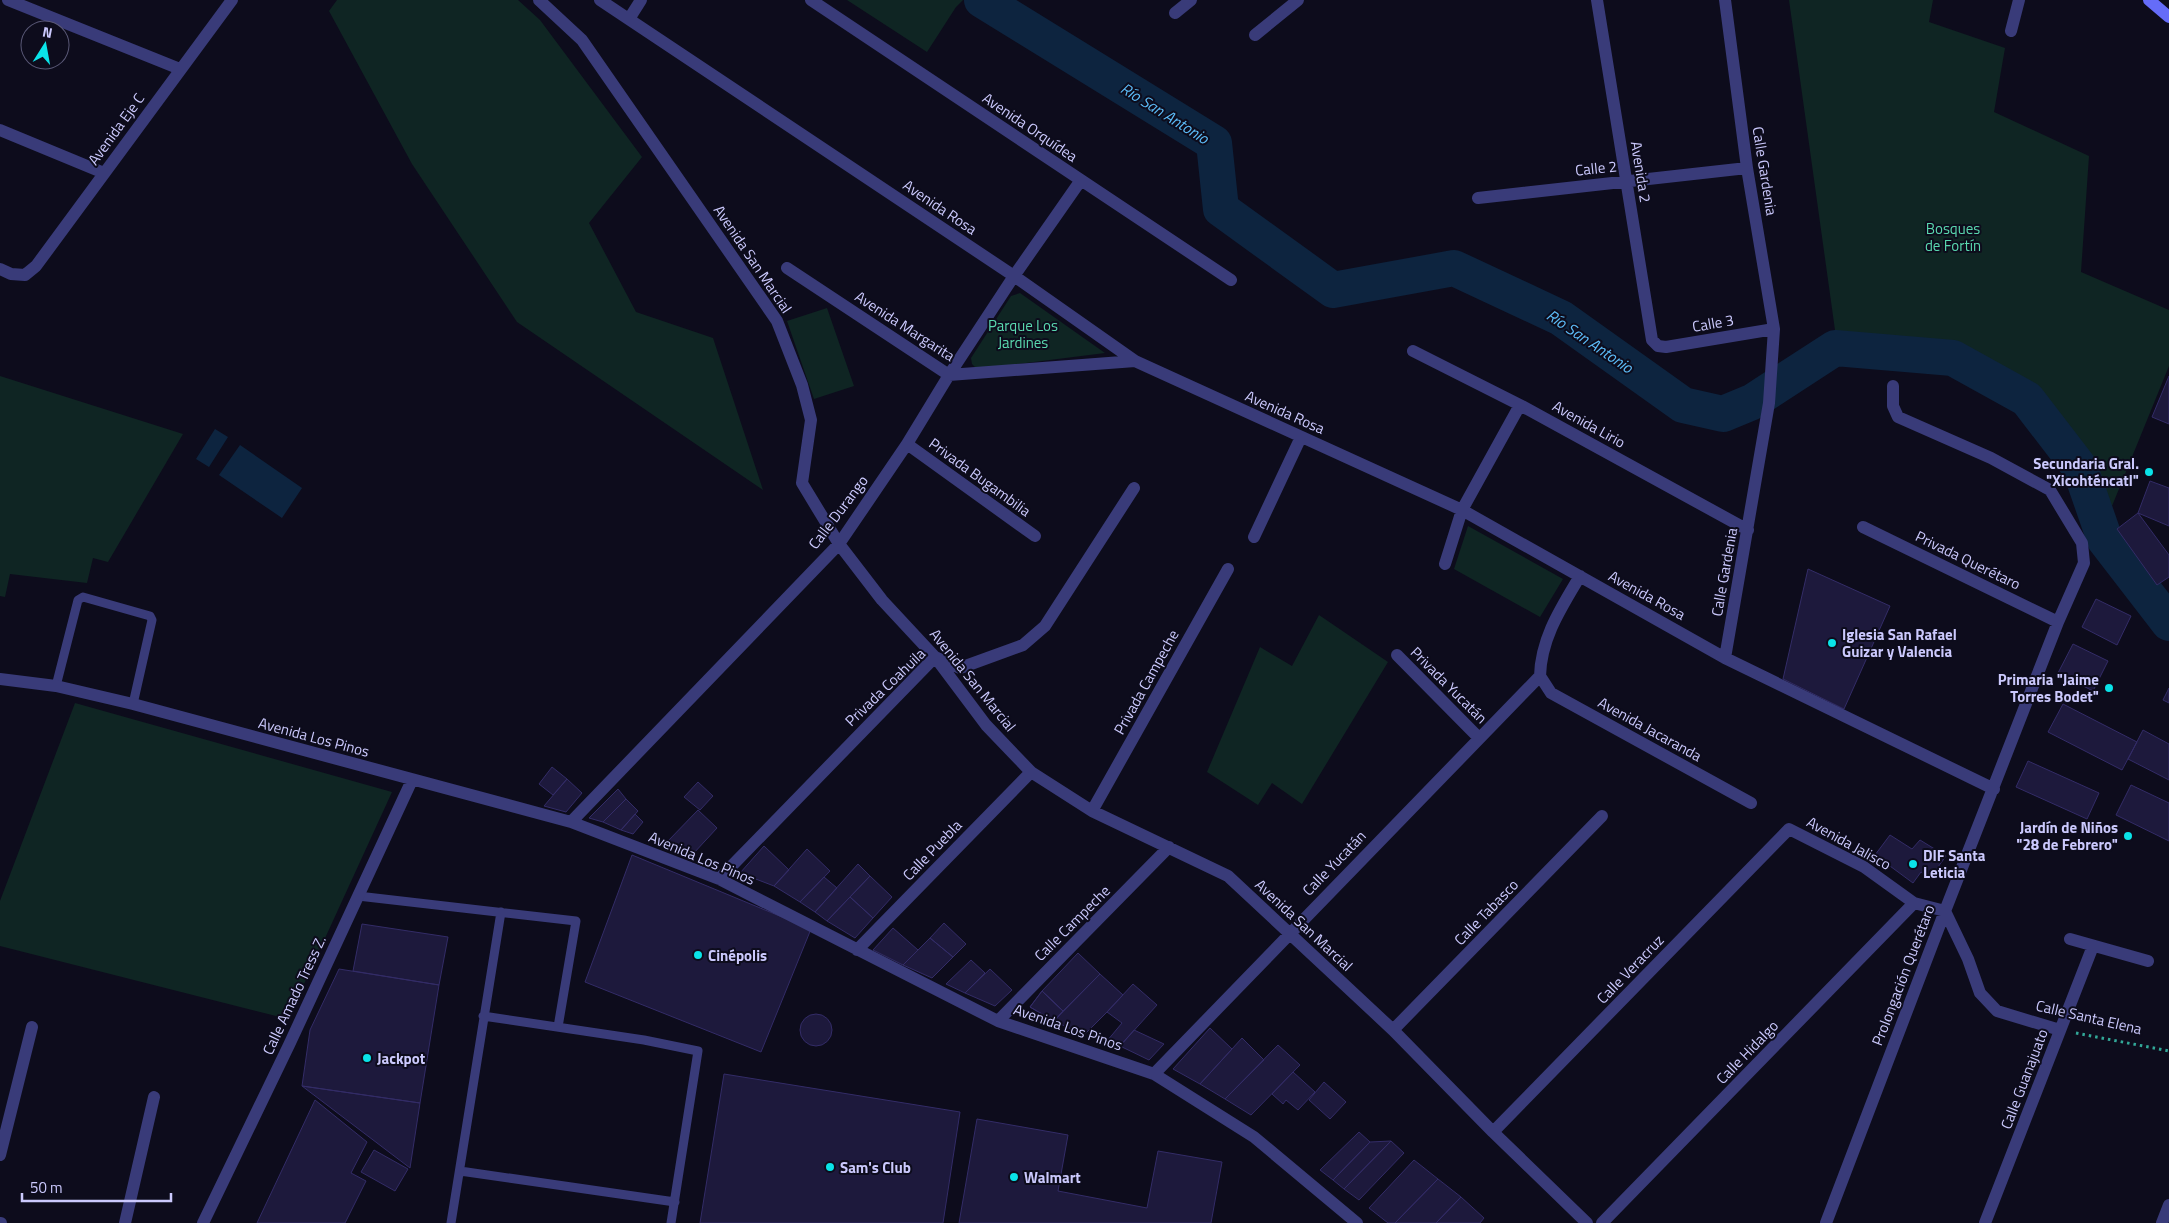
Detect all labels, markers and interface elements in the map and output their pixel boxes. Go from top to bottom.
north arrow [20,20,70,70]
text: N [41,21,54,43]
water label: Río San Antonio [1116,76,1215,150]
street label: Avenida Orquídea [978,87,1083,168]
street label: Avenida Eje C [82,88,150,170]
street label: Calle Gardenia [1747,125,1783,218]
street label: Avenida 2 [1625,140,1657,204]
street label: Calle 2 [1574,154,1618,182]
street label: Avenida Rosa [898,174,982,241]
street label: Avenida San Marcial [708,200,798,318]
park label: Bosques de Fortín [1925,217,1981,257]
street label: Avenida Margarita [850,285,960,367]
water label: Río San Antonio [1542,303,1639,380]
street label: Calle 3 [1690,308,1736,338]
park label: Parque Los Jardines [988,314,1058,354]
street label: Avenida Rosa [1242,384,1329,440]
street label: Avenida Lirio [1548,394,1630,454]
street label: Privada Bugambilia [924,432,1036,522]
place label: Secundaria Gral. "Xicohténcatl" [2033,452,2139,492]
marker: Secundaria Gral. "Xicohténcatl" [2143,466,2155,478]
street label: Calle Durango [802,470,874,554]
street label: Calle Gardenia [1705,525,1743,618]
street label: Privada Querétaro [1912,525,2025,595]
street label: Avenida Rosa [1604,564,1690,626]
place label: Iglesia San Rafael Guizar y Valencia [1842,623,1957,663]
street label: Avenida San Marcial [924,624,1022,736]
street label: Privada Campeche [1108,625,1184,739]
marker: Iglesia San Rafael Guizar y Valencia [1826,637,1838,649]
street label: Privada Yucatán [1405,641,1493,729]
street label: Privada Coahuila [839,642,931,732]
place label: Primaria "Jaime Torres Bodet" [1998,668,2099,708]
marker: Primaria "Jaime Torres Bodet" [2103,682,2115,694]
street label: Avenida Jacaranda [1594,691,1707,767]
street label: Avenida Los Pinos [256,711,372,763]
street label: Avenida Jalisco [1803,810,1895,876]
street label: Calle Puebla [897,814,967,886]
place label: Jardín de Niños "28 de Febrero" [2016,816,2118,856]
street label: Avenida Los Pinos [645,825,759,891]
street label: Calle Yucatán [1297,825,1371,901]
marker: Jardín de Niños "28 de Febrero" [2122,830,2134,842]
place label: DIF Santa Leticia [1923,844,1986,884]
marker: DIF Santa Leticia [1907,858,1919,870]
street label: Avenida San Marcial [1250,873,1358,977]
street label: Calle Tabasco [1448,874,1524,950]
street label: Calle Campeche [1029,880,1115,966]
street label: Prolongación Querétaro [1865,901,1941,1049]
street label: Calle Veracruz [1591,929,1669,1009]
street label: Calle Amado Tress Z. [256,932,332,1058]
place label: Cinépolis [708,944,767,967]
marker: Cinépolis [692,949,704,961]
street label: Calle Santa Elena [2034,994,2145,1040]
street label: Avenida Los Pinos [1010,998,1126,1056]
street label: Calle Hidalgo [1710,1015,1784,1089]
street label: Calle Guanajuato [1994,1025,2054,1132]
place label: Jackpot [377,1047,426,1070]
marker: Jackpot [361,1052,373,1064]
place label: Sam's Club [840,1156,911,1179]
marker: Sam's Club [824,1161,836,1173]
place label: Walmart [1024,1166,1081,1189]
scale bar [22,1170,171,1202]
marker: Walmart [1008,1171,1020,1183]
text: 50 m [30,1176,63,1199]

